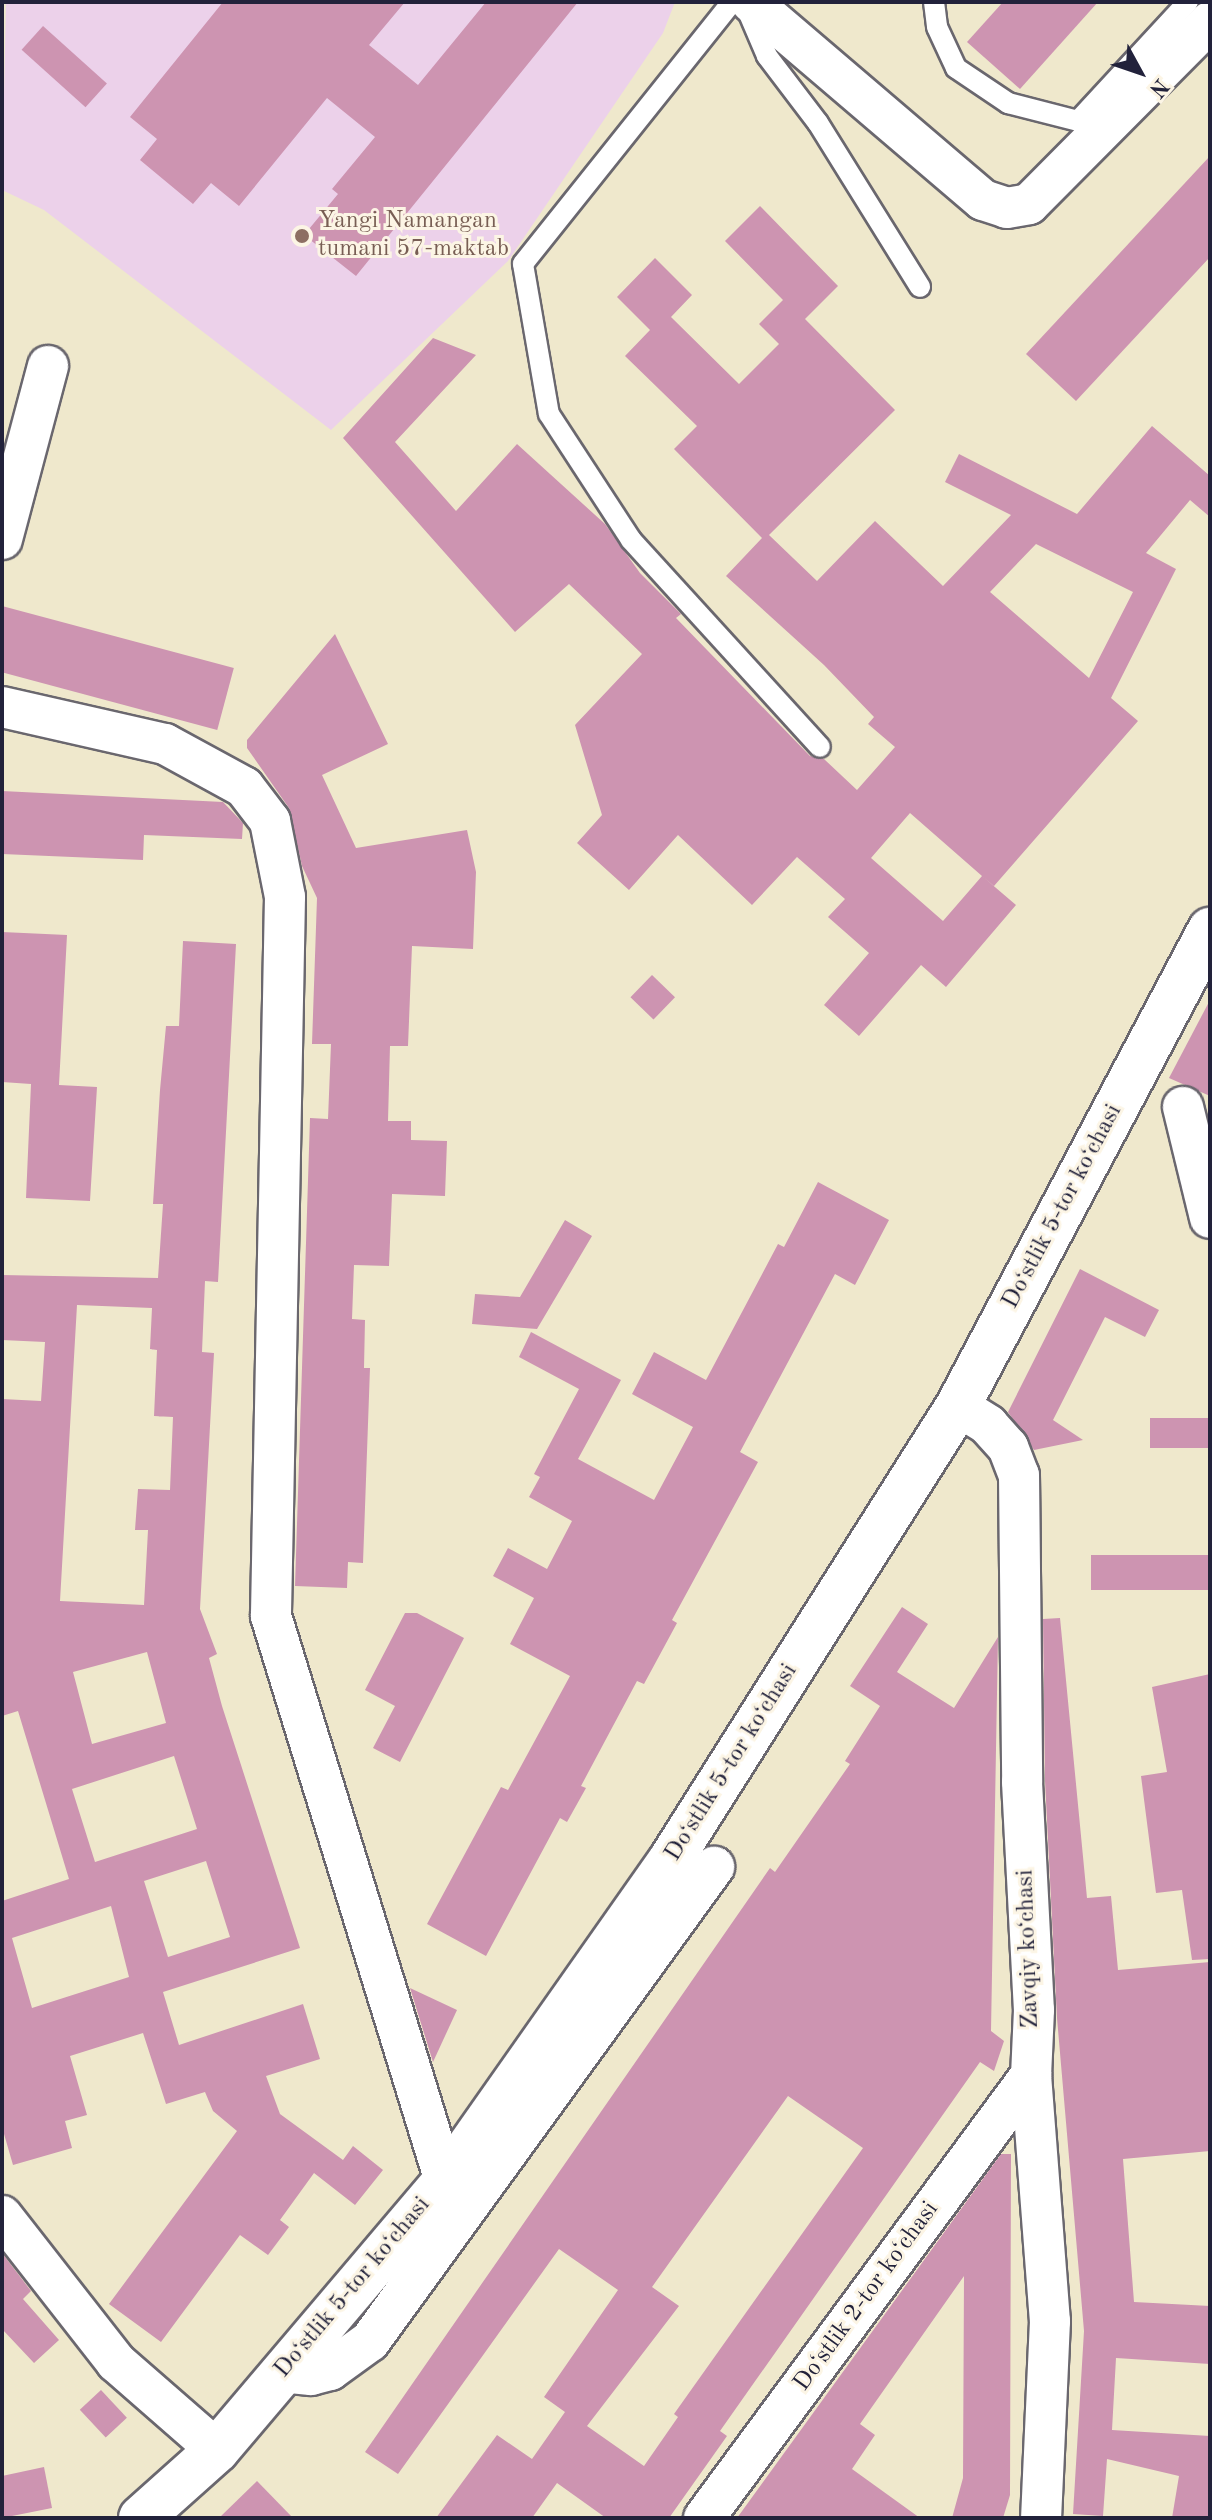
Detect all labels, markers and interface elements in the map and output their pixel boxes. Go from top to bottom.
north arrow [1100,32,1180,112]
text: N [1145,74,1172,101]
place label: Yangi Namangan tumani 57-maktab [318,208,509,264]
marker: Yangi Namangan tumani 57-maktab [293,227,311,245]
street label: Doʻstlik 5-tor koʻchasi [997,1100,1129,1314]
street label: Doʻstlik 5-tor koʻchasi [660,1659,804,1867]
street label: Zavqiy koʻchasi [1012,1869,1046,2029]
street label: Doʻstlik 5-tor koʻchasi [269,2192,437,2384]
street label: Doʻstlik 2-tor koʻchasi [788,2197,946,2397]

